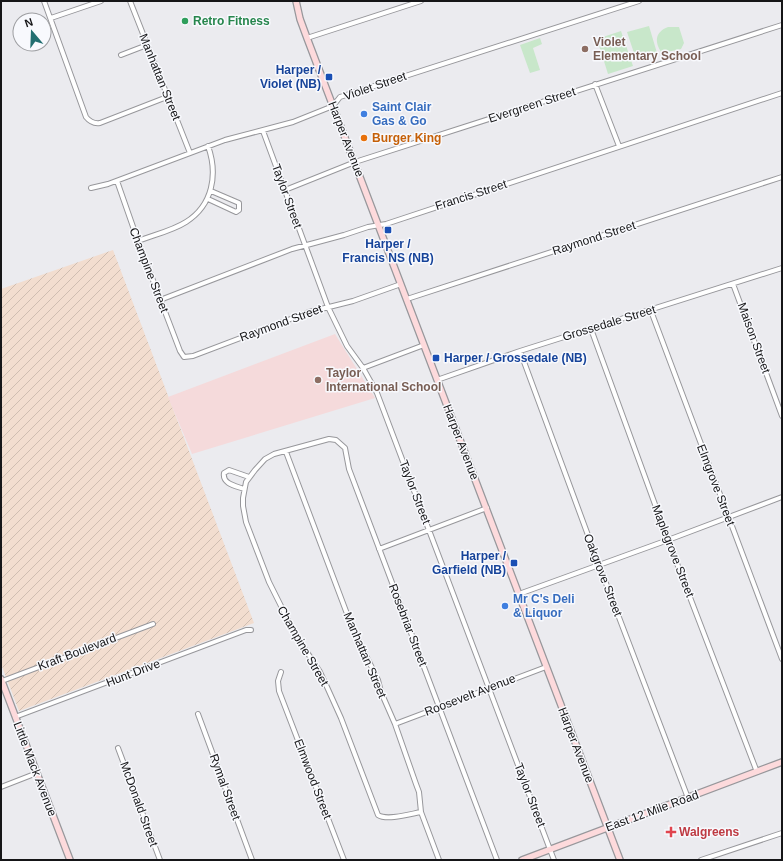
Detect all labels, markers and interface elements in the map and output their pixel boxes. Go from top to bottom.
north arrow [12,12,52,52]
place label: Retro Fitness [193,14,270,28]
text: N [23,16,35,30]
marker: Retro Fitness [180,16,190,26]
street label: Manhattan Street [136,32,184,123]
place label: Violet Elementary School [593,35,701,63]
marker: Violet Elementary School [580,44,590,54]
place label: Harper / Violet (NB) [260,63,322,91]
street label: Violet Street [342,69,409,103]
marker: Harper / Violet (NB) [324,72,334,82]
street label: Evergreen Street [487,84,578,126]
street label: Harper Avenue [325,99,367,179]
place label: Saint Clair Gas & Go [372,100,432,128]
marker: Saint Clair Gas & Go [359,109,369,119]
place label: Burger King [372,131,441,145]
marker: Burger King [359,133,369,143]
street label: Taylor Street [269,162,305,231]
street label: Francis Street [433,177,509,213]
street label: Raymond Street [551,218,638,258]
street label: Champine Street [126,225,172,315]
marker: Harper / Francis NS (NB) [383,225,393,235]
place label: Harper / Francis NS (NB) [342,237,434,265]
street label: Raymond Street [238,301,325,344]
street label: Maison Street [735,301,773,376]
street label: Grossedale Street [561,302,658,344]
place label: Harper / Grossedale (NB) [444,351,587,365]
marker: Harper / Grossedale (NB) [431,353,441,363]
place label: Taylor International School [326,366,441,394]
marker: Taylor International School [313,375,323,385]
street label: Harper Avenue [440,402,482,482]
street label: Elmgrove Street [694,442,738,528]
street label: Taylor Street [396,458,434,527]
street label: Maplegrove Street [649,503,697,600]
street label: Oakgrove Street [581,532,625,619]
place label: Harper / Garfield (NB) [432,549,507,577]
marker: Harper / Garfield (NB) [509,558,519,568]
street label: Rosebriar Street [386,582,430,669]
place label: Mr C's Deli & Liquor [513,592,575,620]
marker: Mr C's Deli & Liquor [500,601,510,611]
street label: Champine Street [274,604,332,689]
street label: Manhattan Street [341,610,390,701]
street label: Kraft Boulevard [36,631,118,673]
street label: Hunt Drive [104,656,162,690]
street label: Roosevelt Avenue [422,671,518,719]
street label: Harper Avenue [555,705,597,785]
street label: Little Mack Avenue [10,720,60,819]
street label: Elmwood Street [291,737,335,822]
street label: Rymal Street [207,752,244,823]
street label: McDonald Street [117,760,161,849]
street label: Taylor Street [511,761,549,830]
street label: East 12 Mile Road [604,788,700,834]
place label: Walgreens [679,825,740,839]
marker: Walgreens [666,827,676,837]

